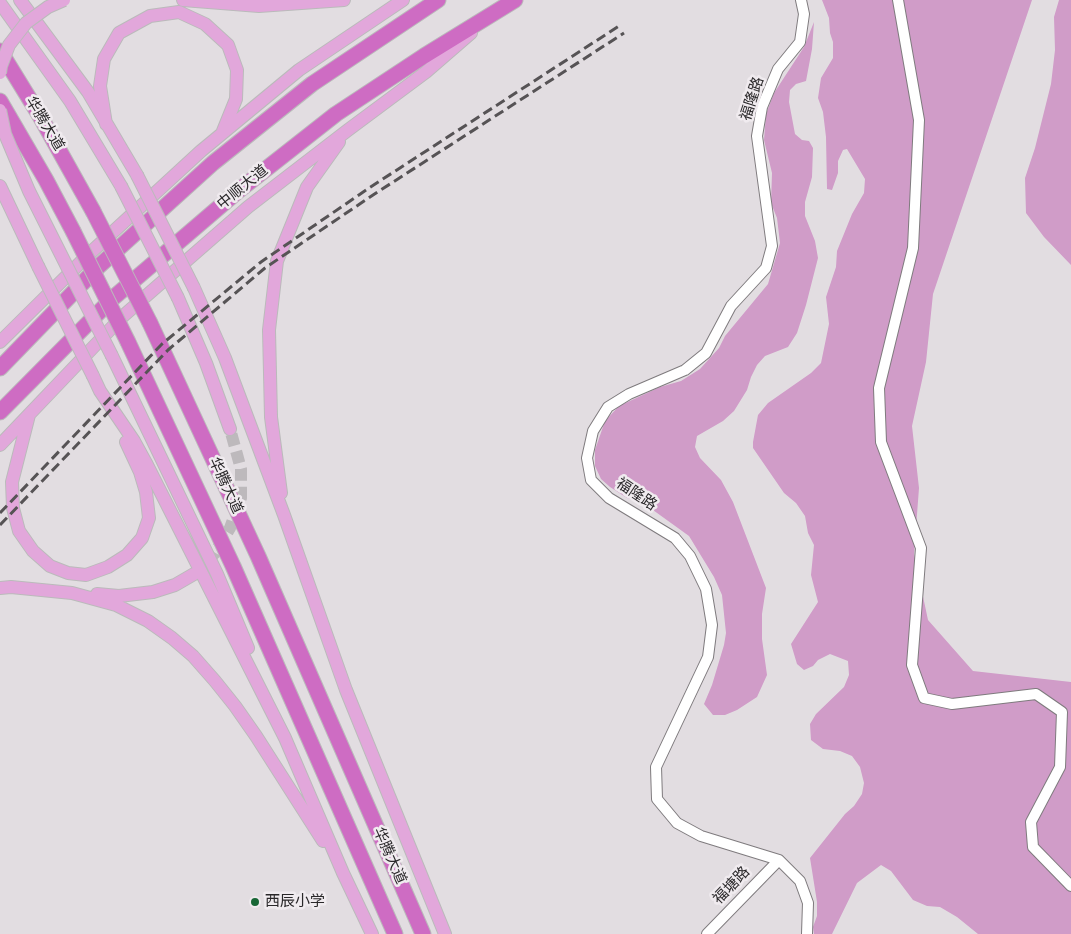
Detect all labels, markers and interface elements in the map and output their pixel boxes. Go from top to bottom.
street label: 福隆路 [737,75,769,123]
street label: 华腾大道 [21,94,67,154]
street label: 中顺大道 [214,162,272,214]
street label: 华腾大道 [204,455,246,517]
street label: 福隆路 [612,475,660,515]
street label: 华腾大道 [369,825,409,887]
street label: 福塘路 [710,864,754,908]
place label: 西辰小学 [265,893,325,911]
marker: 西辰小学 [249,896,261,908]

